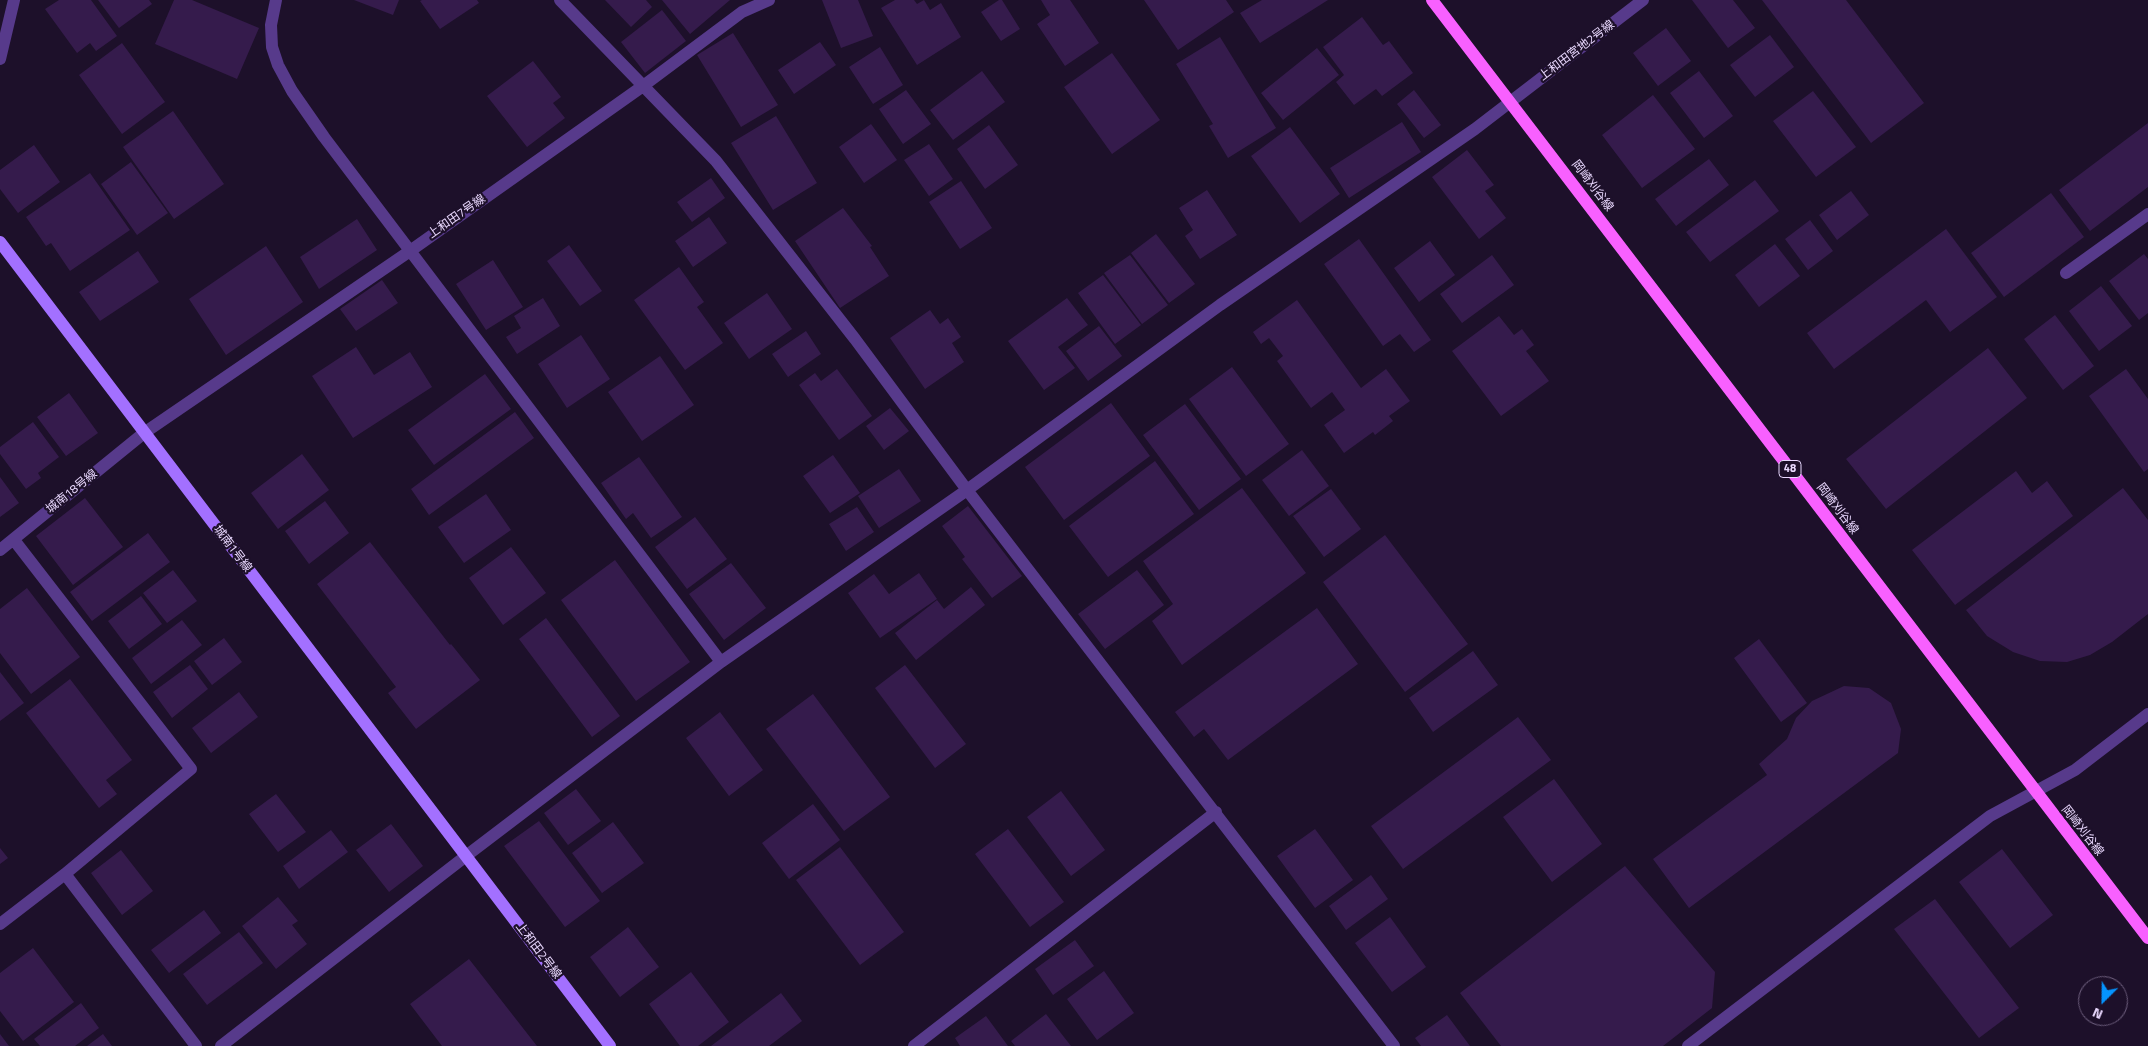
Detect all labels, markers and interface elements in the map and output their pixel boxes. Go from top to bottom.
street label: 上和田宮地2号線 [1536,18,1618,84]
street label: 岡崎刈谷線 [1568,158,1616,214]
street label: 上和田7号線 [426,192,488,242]
road number: 48 [1779,460,1801,478]
street label: 城南18号線 [44,467,100,517]
street label: 岡崎刈谷線 [1813,481,1861,537]
street label: 城南1号線 [210,523,254,575]
street label: 岡崎刈谷線 [2058,803,2106,859]
street label: 上和田2号線 [512,920,564,982]
north arrow [2078,976,2128,1026]
text: N [2089,1003,2106,1026]

